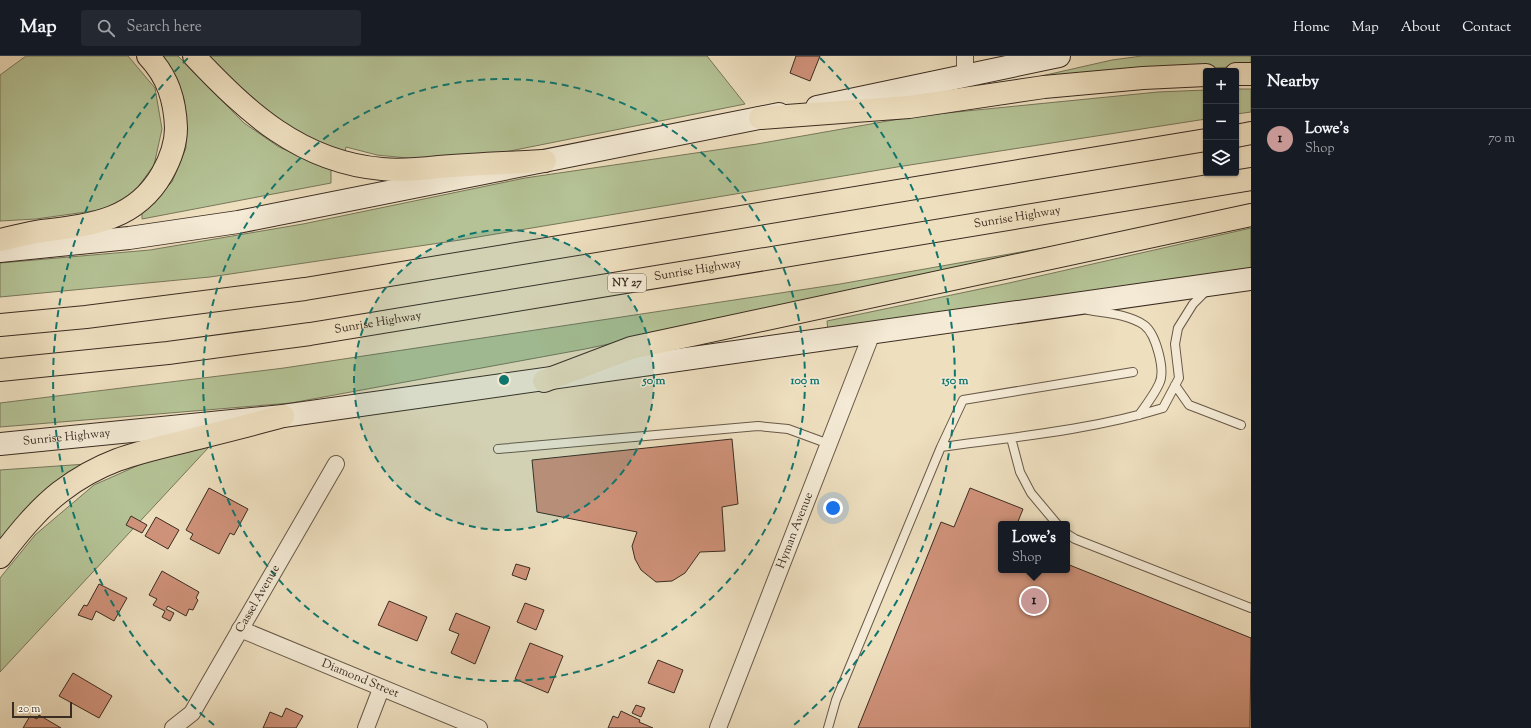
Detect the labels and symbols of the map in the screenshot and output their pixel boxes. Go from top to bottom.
street label: Sunrise Highway [973,201,1062,234]
street label: Sunrise Highway [653,254,742,286]
road number: NY 27 [608,274,646,292]
street label: Sunrise Highway [333,307,423,339]
text: 50 m [642,372,666,390]
text: 100 m [789,372,820,390]
text: 150 m [940,372,969,390]
centre of rings [497,373,511,387]
street label: Sunrise Highway [22,424,111,451]
street label: Hyman Avenue [772,489,818,571]
your location [823,498,843,518]
street label: Cassel Avenue [231,561,285,636]
pin: 1 [1021,586,1047,616]
street label: Diamond Street [319,655,402,703]
scale bar [12,700,72,719]

